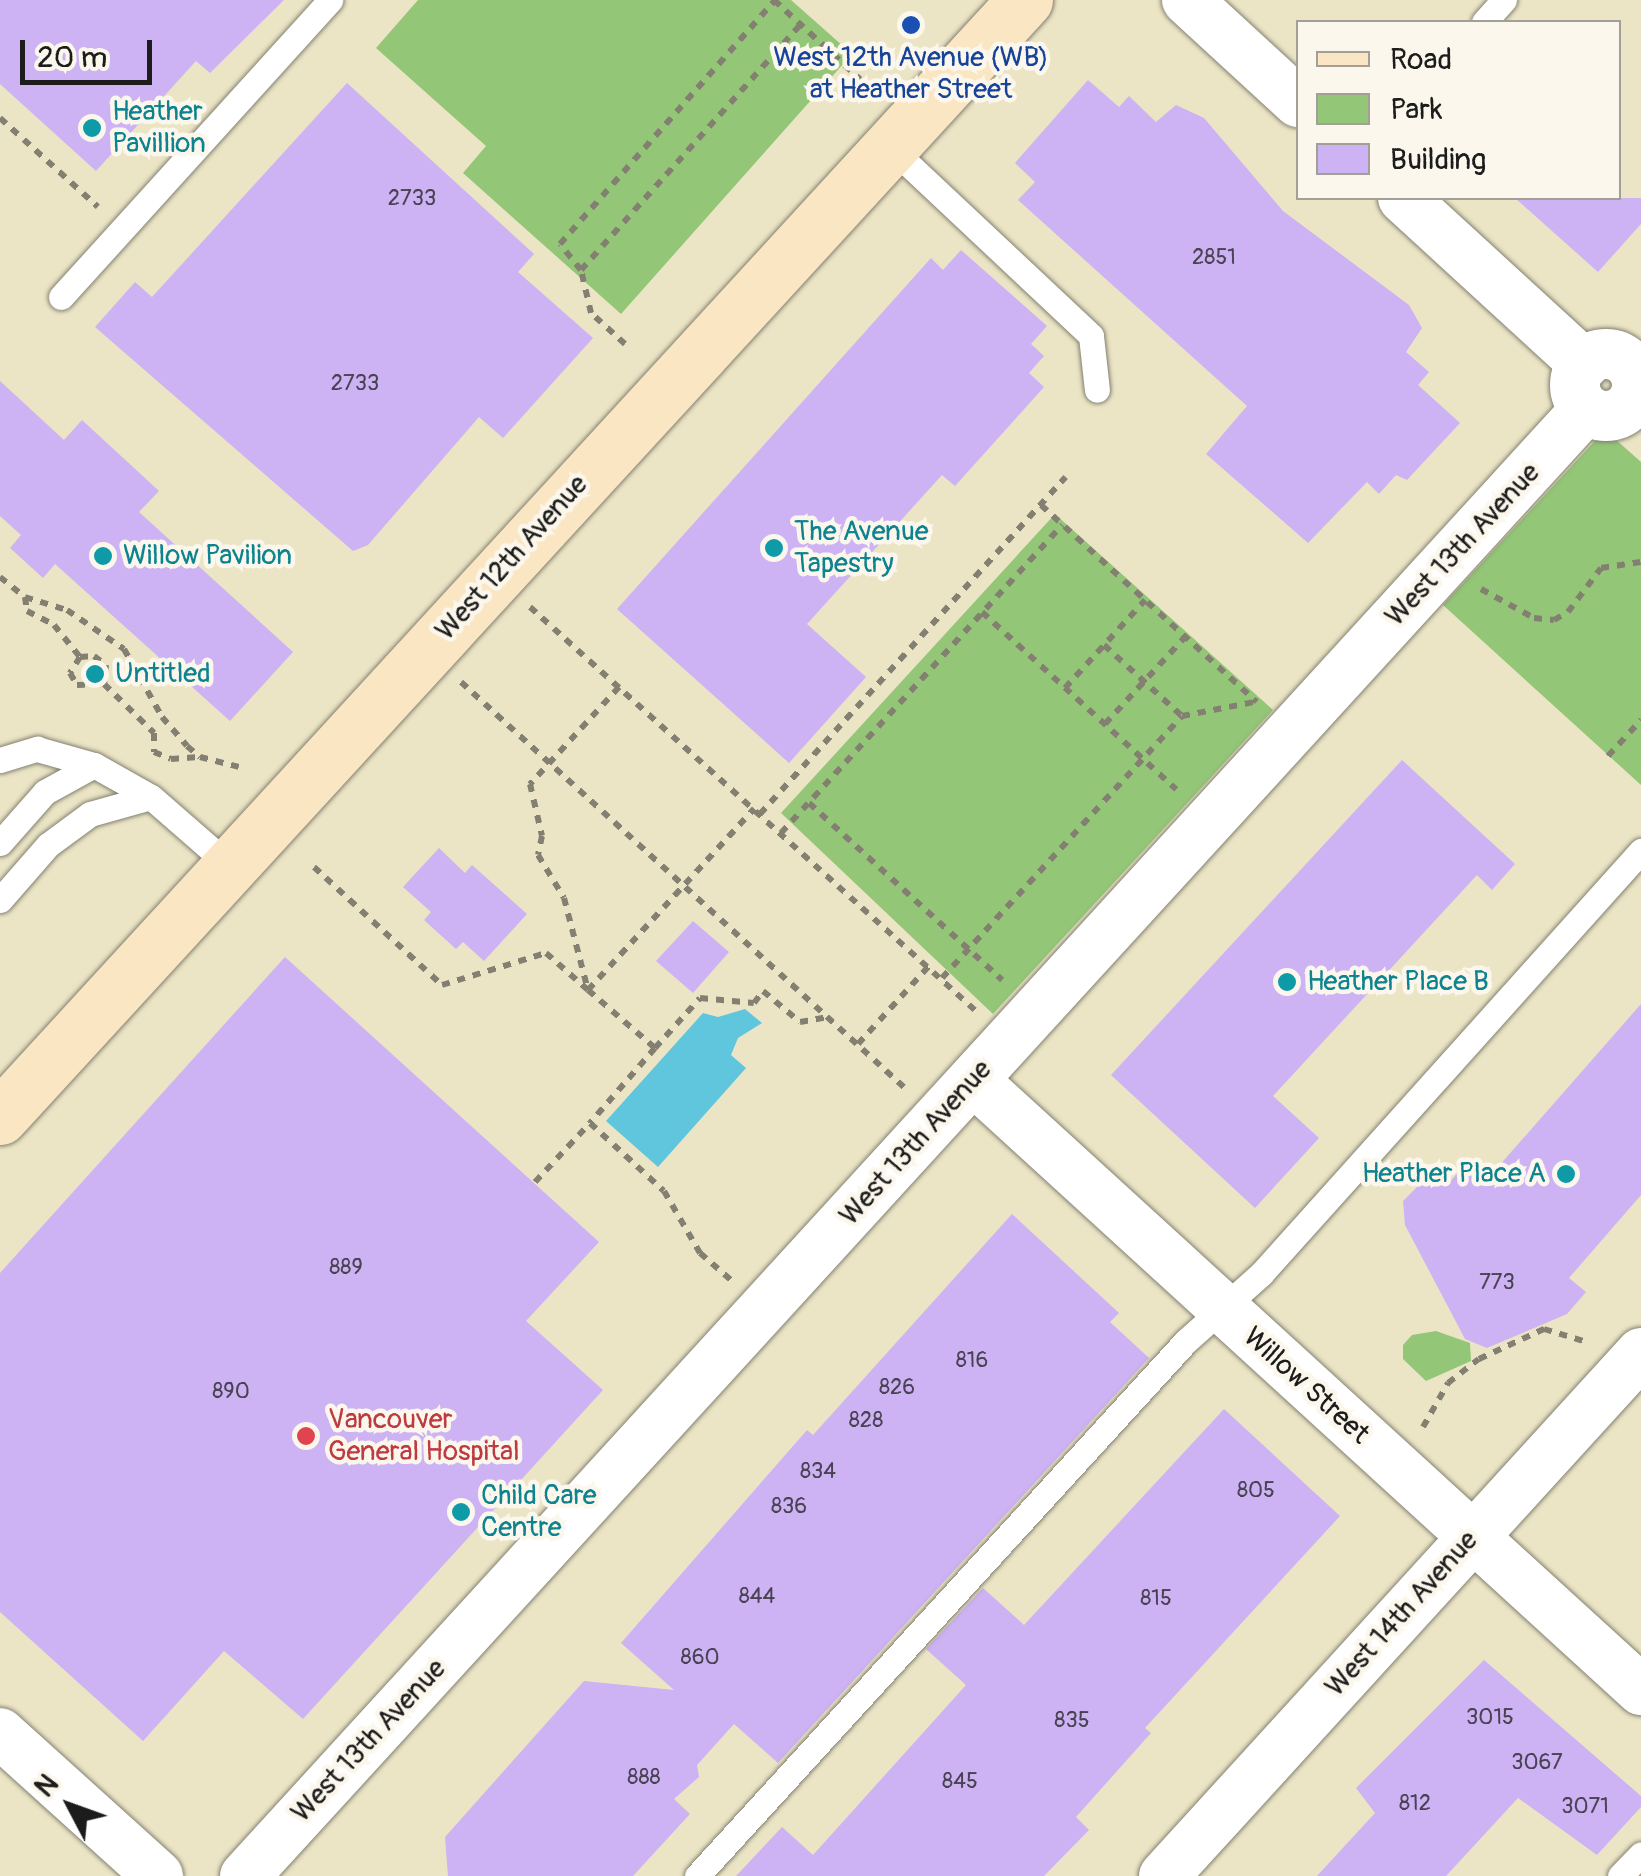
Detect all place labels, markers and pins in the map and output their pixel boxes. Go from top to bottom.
marker: West 12th Avenue (WB) at Heather Street [900,14,922,36]
place label: West 12th Avenue (WB) at Heather Street [773,41,1049,107]
place label: Heather Pavillion [112,95,206,161]
marker: Heather Pavillion [81,117,103,139]
place label: The Avenue Tapestry [794,515,929,581]
marker: The Avenue Tapestry [763,537,785,559]
place label: Willow Pavilion [123,539,292,573]
marker: Willow Pavilion [92,545,114,567]
place label: Untitled [115,657,211,691]
marker: Untitled [84,663,106,685]
place label: Heather Place B [1307,965,1489,999]
marker: Heather Place B [1276,971,1298,993]
place label: Heather Place A [1362,1157,1546,1191]
marker: Heather Place A [1555,1163,1577,1185]
place label: Vancouver General Hospital [328,1403,520,1469]
marker: Vancouver General Hospital [293,1423,319,1449]
place label: Child Care Centre [481,1479,597,1545]
marker: Child Care Centre [450,1501,472,1523]

